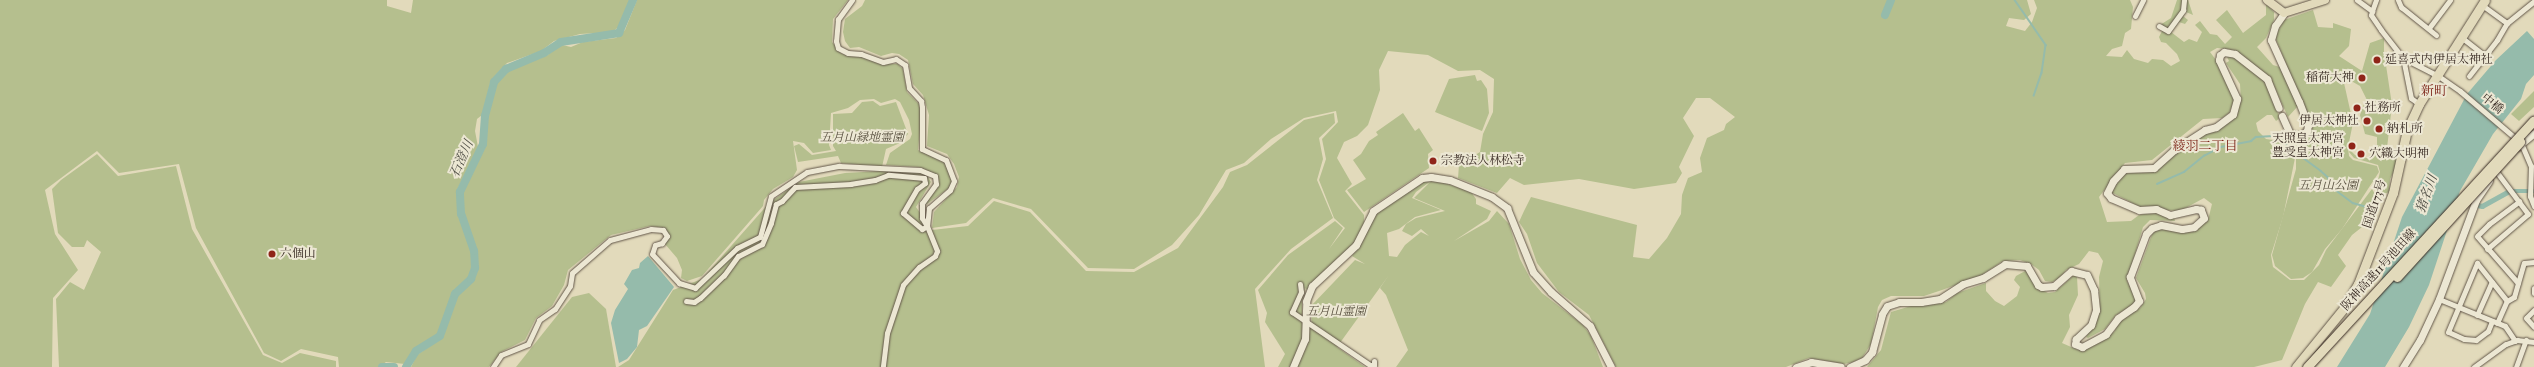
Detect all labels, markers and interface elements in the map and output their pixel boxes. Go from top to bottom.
place label: 延喜式内伊居太神社 [2385,53,2493,67]
marker: 延喜式内伊居太神社 [2372,55,2382,65]
place label: 稲荷大神 [2306,71,2354,85]
marker: 稲荷大神 [2357,73,2367,83]
district label: 新町 [2421,83,2447,99]
street label: 中橋 [2478,91,2506,117]
place label: 社務所 [2365,101,2401,115]
marker: 社務所 [2352,103,2362,113]
place label: 伊居太神社 [2299,114,2359,128]
marker: 伊居太神社 [2362,116,2372,126]
place label: 納札所 [2387,122,2423,136]
marker: 納札所 [2374,124,2384,134]
park label: 五月山緑地霊園 [820,131,904,145]
place label: 天照皇太神宮 豊受皇太神宮 [2272,132,2344,160]
water label: 石澄川 [447,138,477,180]
district label: 綾羽二丁目 [2173,138,2237,154]
marker: 天照皇太神宮 豊受皇太神宮 [2347,141,2357,151]
place label: 穴織大明神 [2369,147,2429,161]
marker: 穴織大明神 [2356,149,2366,159]
place label: 宗教法人林松寺 [1441,154,1525,168]
marker: 宗教法人林松寺 [1428,156,1438,166]
water label: 猪名川 [2413,173,2441,215]
street label: 国道173号 [2360,178,2390,230]
park label: 五月山公園 [2298,179,2358,193]
street label: 阪神高速11号池田線 [2339,226,2419,314]
place label: 六個山 [280,247,316,261]
marker: 六個山 [267,249,277,259]
park label: 五月山霊園 [1306,305,1366,319]

